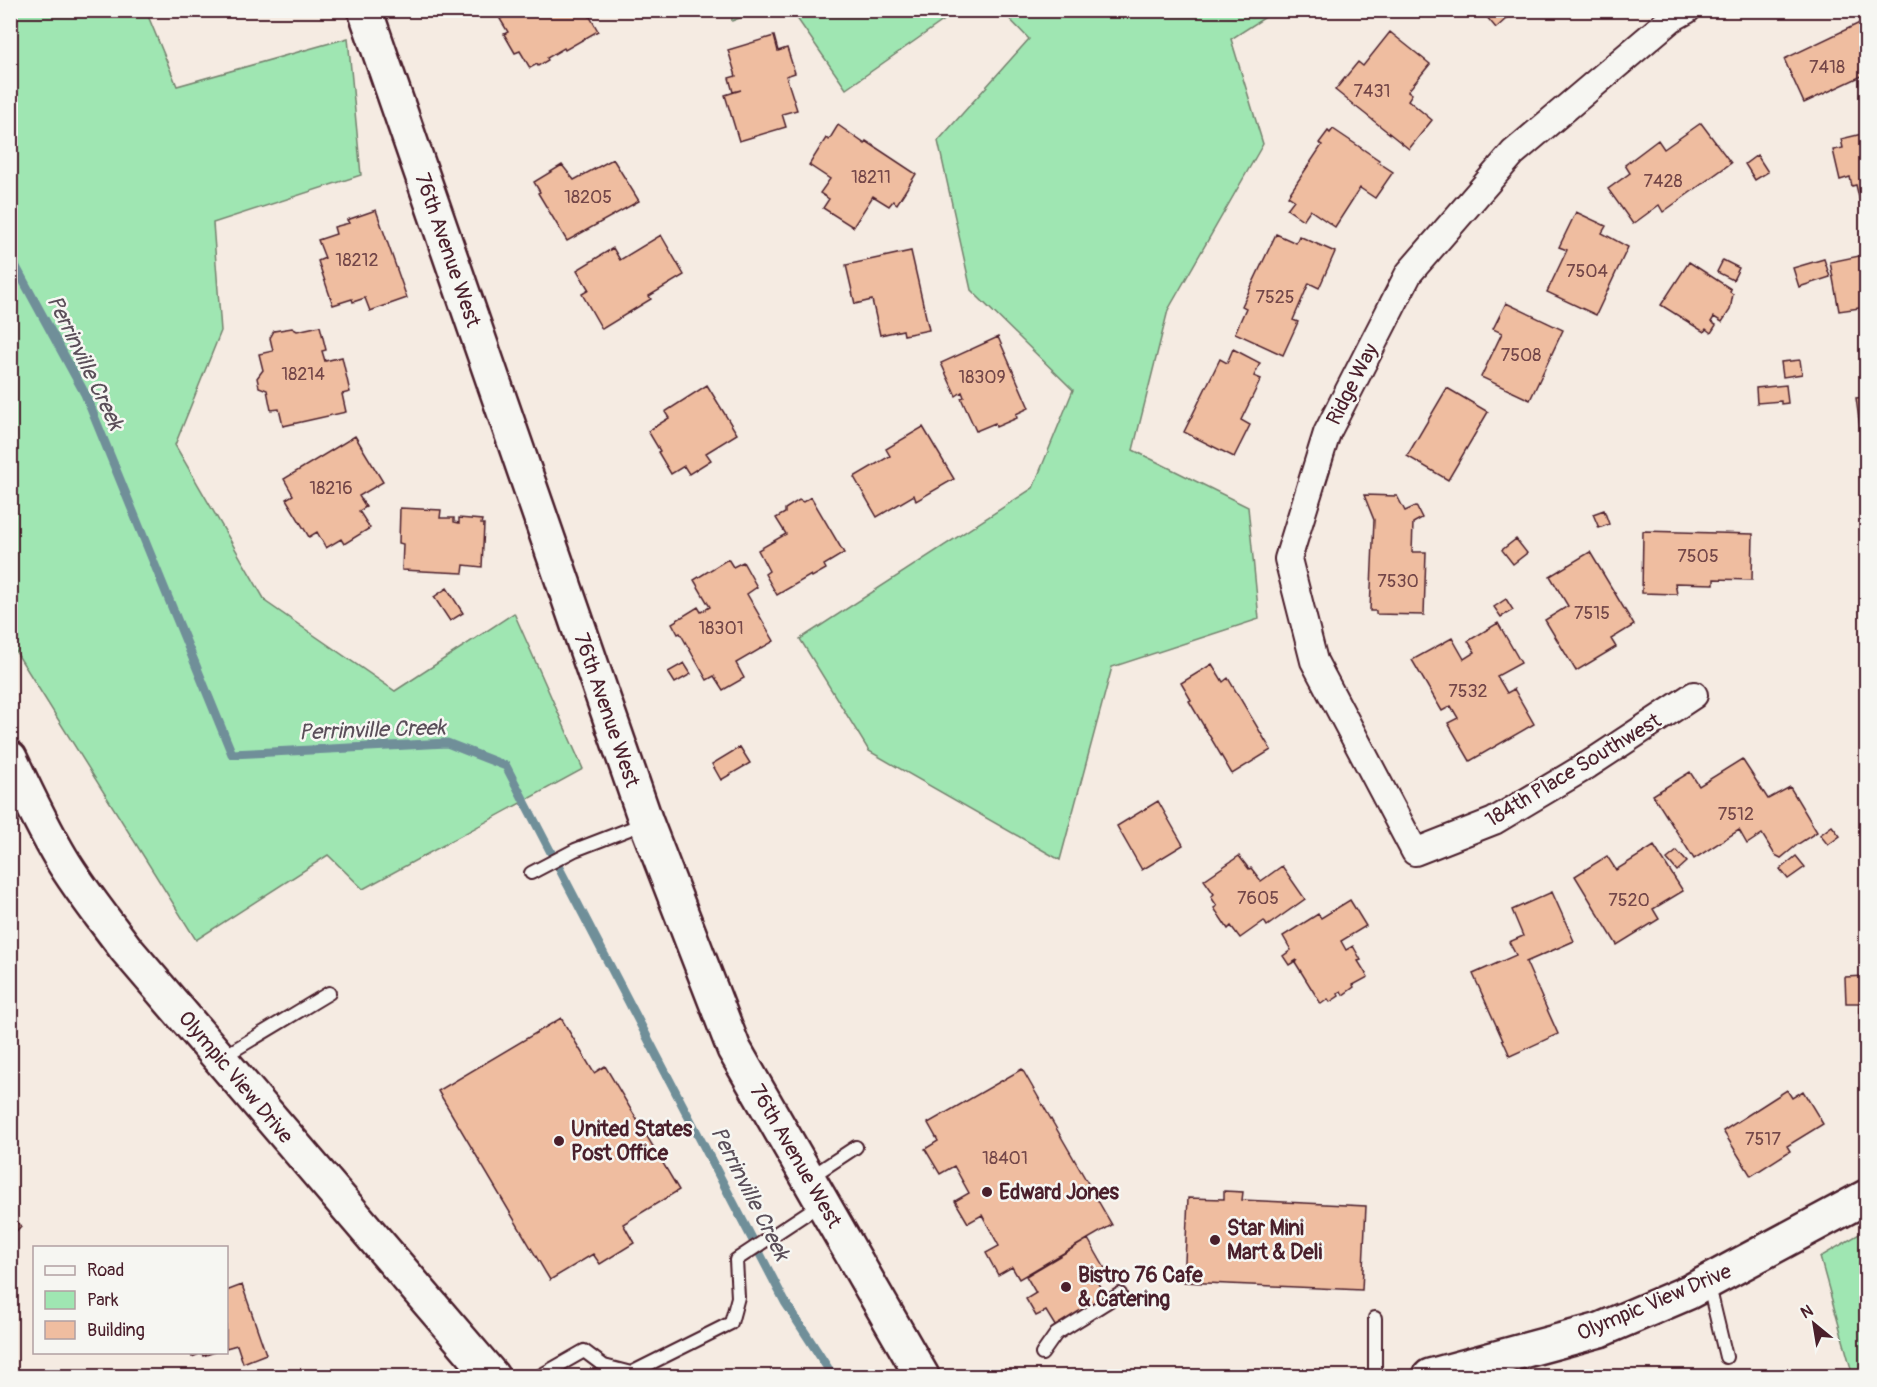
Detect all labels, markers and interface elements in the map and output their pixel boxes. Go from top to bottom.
house number: 7418 [1809,56,1845,79]
house number: 7431 [1353,80,1391,103]
house number: 18211 [851,166,891,189]
street label: 76th Avenue West [408,169,487,331]
house number: 7428 [1643,170,1683,193]
house number: 18205 [564,186,612,209]
house number: 18212 [335,249,379,272]
house number: 7504 [1566,260,1609,283]
house number: 7525 [1255,286,1295,309]
water label: Perrinville Creek [40,290,131,436]
street label: Ridge Way [1320,339,1385,430]
house number: 7508 [1501,344,1541,367]
house number: 18214 [281,363,325,386]
house number: 18309 [958,366,1006,389]
house number: 18216 [309,477,353,500]
house number: 7505 [1677,545,1719,568]
house number: 7530 [1377,570,1419,593]
house number: 7515 [1574,602,1610,625]
house number: 18301 [698,617,744,640]
street label: 76th Avenue West [567,629,646,791]
house number: 7532 [1448,680,1488,703]
street label: 184th Place Southwest [1480,707,1667,834]
water label: Perrinville Creek [298,713,448,747]
house number: 7512 [1718,803,1754,826]
house number: 7605 [1237,887,1279,910]
house number: 7520 [1608,889,1650,912]
street label: Olympic View Drive [172,1005,299,1150]
street label: 76th Avenue West [744,1080,848,1233]
place label: United States Post Office [571,1116,693,1167]
water label: Perrinville Creek [704,1122,797,1267]
house number: 7517 [1745,1128,1781,1151]
marker: United States Post Office [552,1134,566,1148]
house number: 18401 [982,1147,1028,1170]
place label: Edward Jones [999,1179,1119,1206]
marker: Edward Jones [980,1185,994,1199]
place label: Star Mini Mart & Deli [1227,1215,1323,1266]
marker: Star Mini Mart & Deli [1208,1233,1222,1247]
legend [33,1246,228,1354]
street label: Olympic View Drive [1573,1258,1736,1347]
text: Road [87,1259,124,1282]
place label: Bistro 76 Cafe & Catering [1078,1262,1203,1313]
marker: Bistro 76 Cafe & Catering [1059,1280,1073,1294]
text: Park [87,1289,119,1312]
north arrow [1784,1294,1844,1354]
text: N [1797,1300,1817,1323]
text: Building [87,1319,145,1342]

